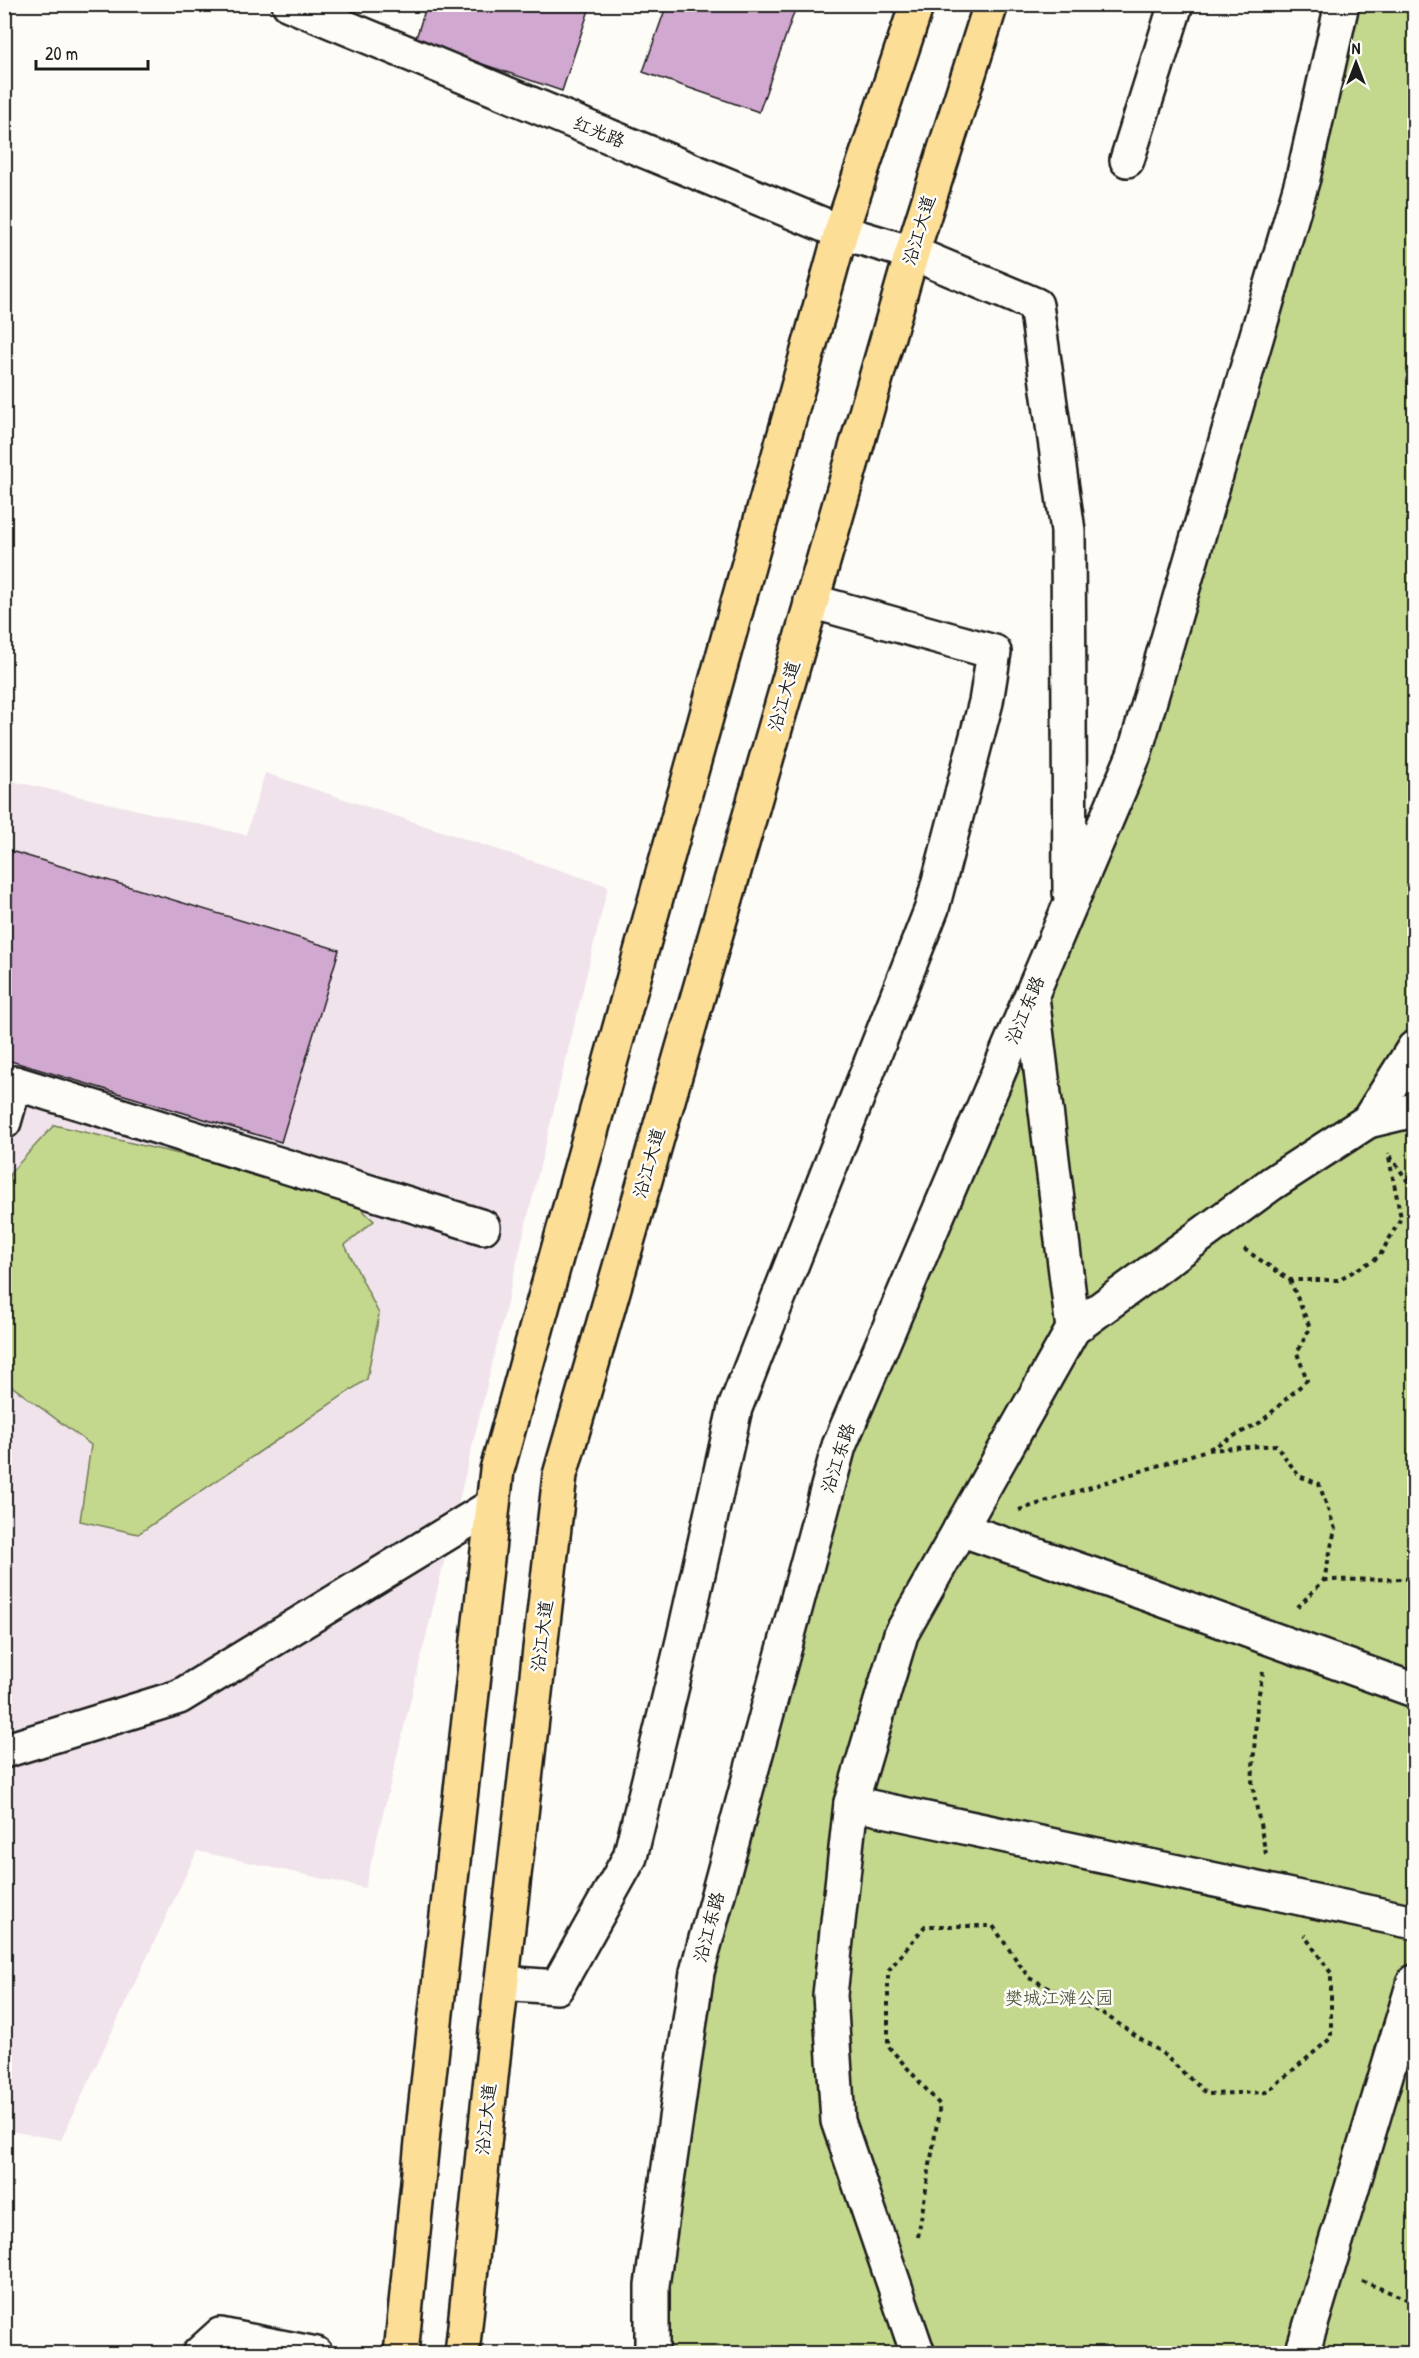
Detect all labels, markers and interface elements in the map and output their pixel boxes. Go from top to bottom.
scale bar [36,33,148,71]
north arrow [1326,33,1386,93]
text: N [1352,37,1361,59]
text: 20 m [45,41,78,66]
street label: 红光路 [569,110,629,153]
street label: 沿江大道 [896,192,941,268]
street label: 沿江大道 [762,658,805,734]
street label: 沿江东路 [999,972,1050,1048]
street label: 沿江大道 [627,1125,670,1201]
street label: 沿江东路 [815,1420,861,1496]
street label: 沿江大道 [525,1599,558,1673]
street label: 沿江东路 [687,1889,730,1965]
park label: 樊城江滩公园 [1005,1985,1113,2010]
street label: 沿江大道 [469,2082,502,2156]

